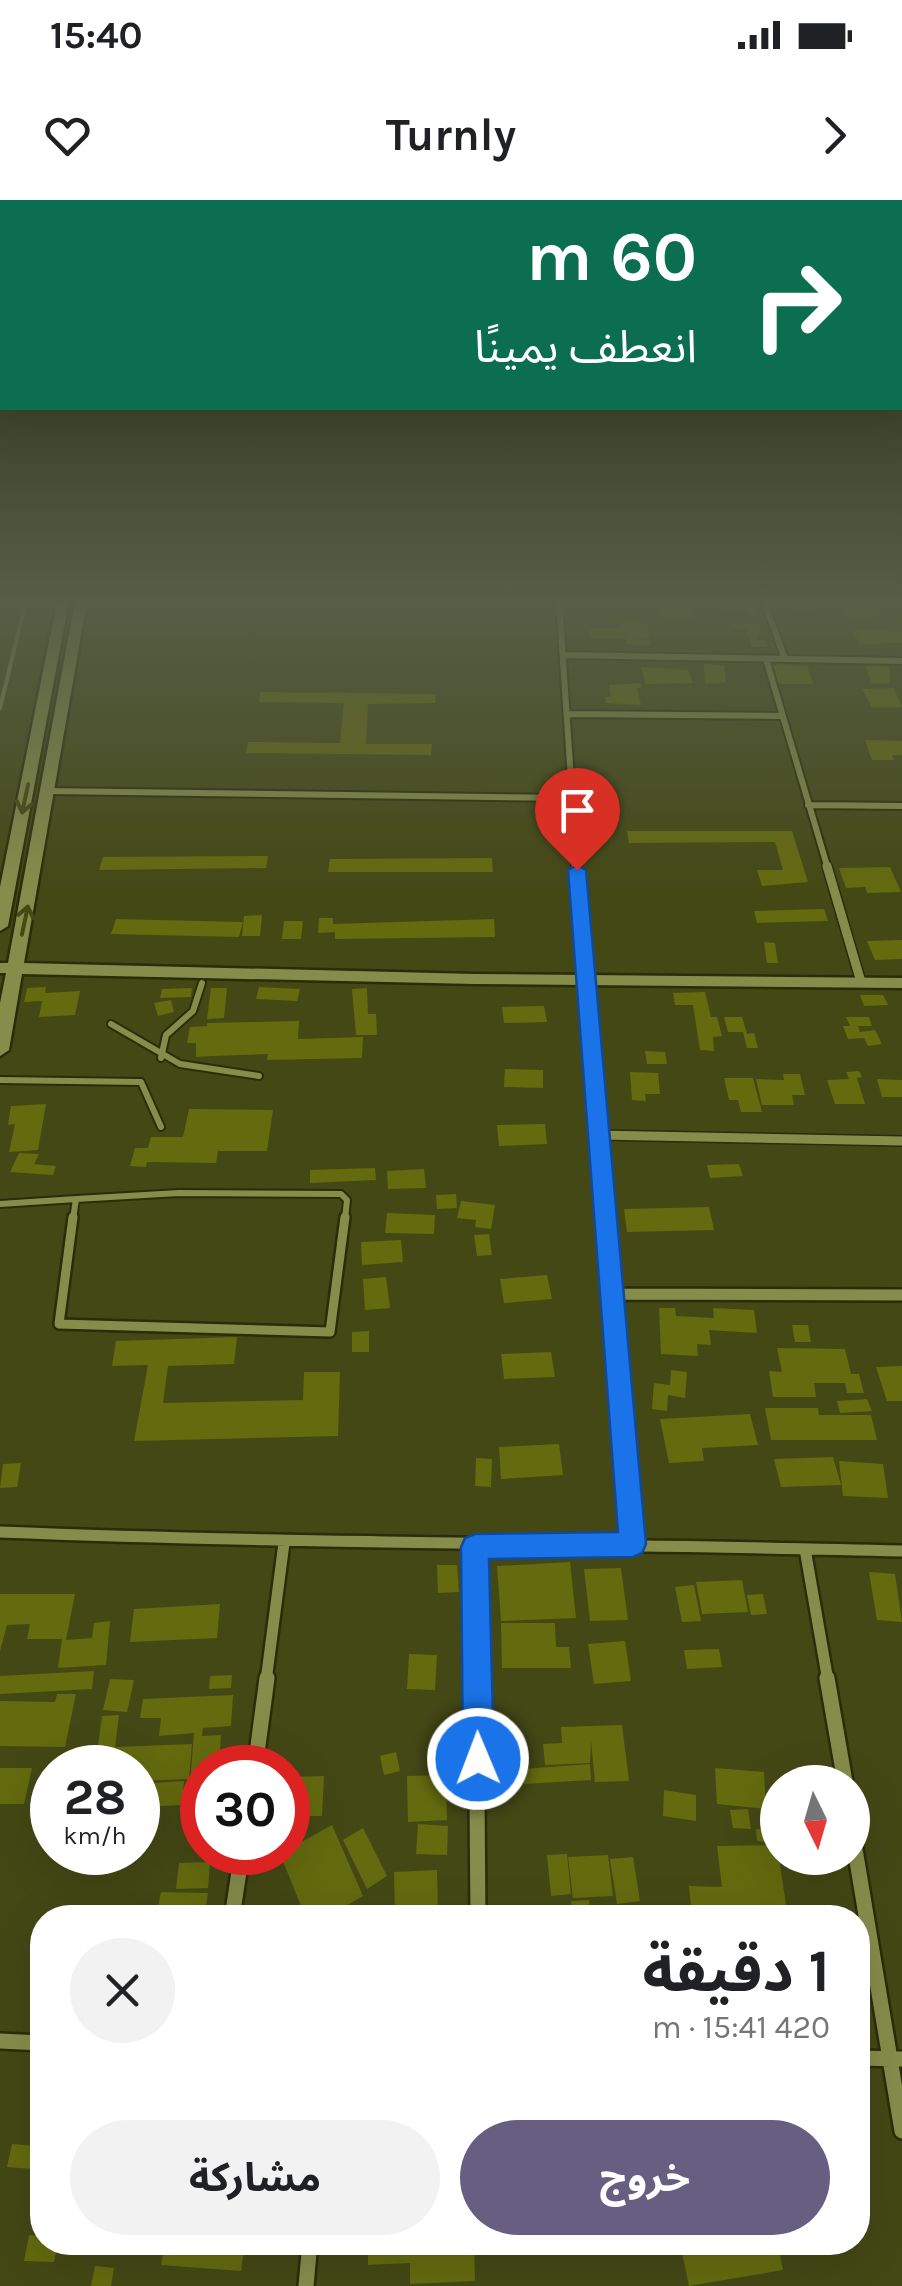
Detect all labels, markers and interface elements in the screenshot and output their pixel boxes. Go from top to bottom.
text: 15:40 [50,13,143,58]
icon: heart [40,108,95,163]
icon: forward [807,108,862,163]
text: Turnly [386,109,516,161]
text: 60 m [526,216,697,298]
icon: right [732,240,862,370]
text: انعطف يمينًا [474,321,697,373]
pin [535,768,620,871]
one-way arrow [15,783,34,815]
icon: arrive [550,783,605,838]
one-way arrow [16,905,35,937]
position arrow [426,1707,530,1811]
speed limit sign: 30 [180,1745,310,1875]
north arrow [760,1765,870,1875]
map controls [760,1765,870,1875]
text: 28 [64,1768,126,1827]
text: km/h [63,1821,127,1850]
text: 1 دقيقة [642,1936,830,2006]
button: close [70,1938,175,2043]
text: 420 m · 15:41 [652,2009,830,2046]
button: مشاركة [70,2120,440,2235]
button: خروج [460,2120,830,2235]

